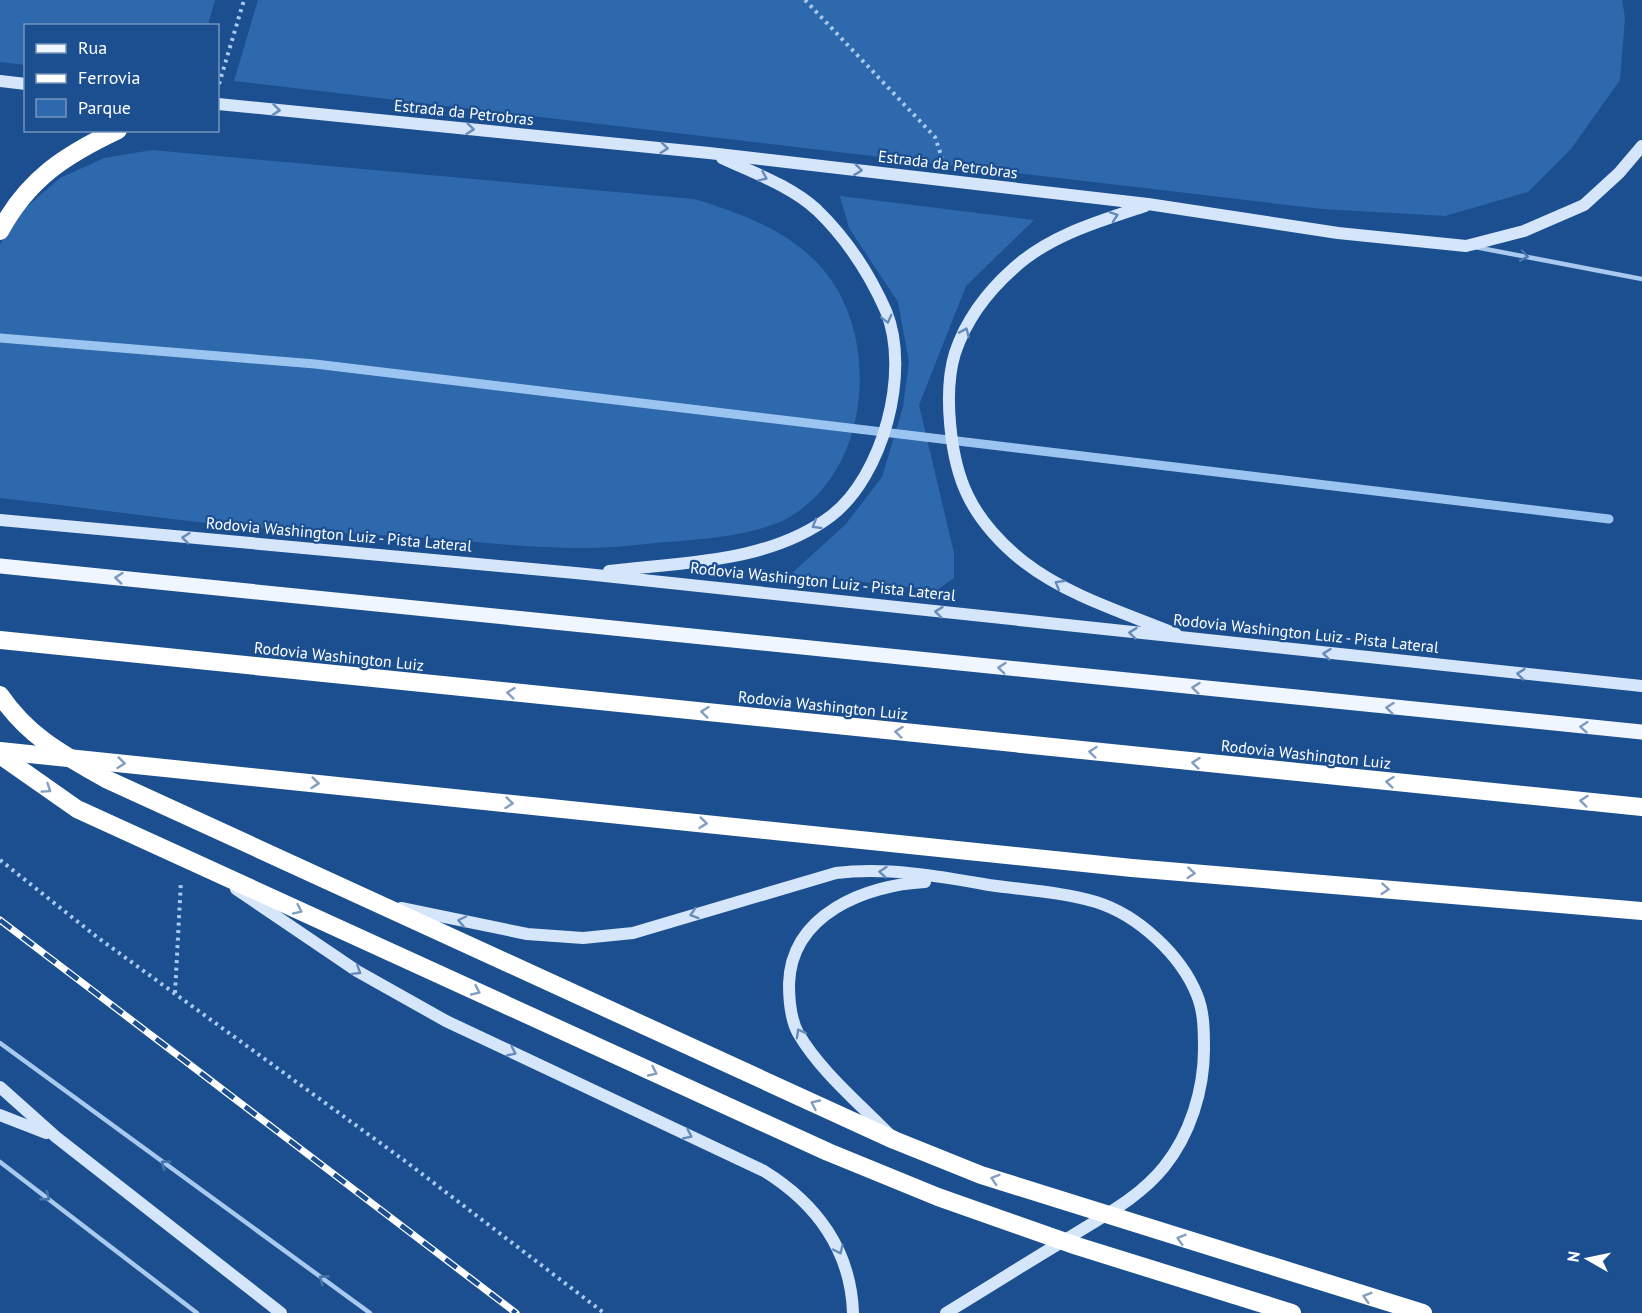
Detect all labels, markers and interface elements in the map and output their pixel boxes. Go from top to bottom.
legend [24,24,219,132]
text: Rua [78,36,107,59]
text: Ferrovia [78,66,141,89]
street label: Estrada da Petrobras [393,95,535,129]
text: Parque [78,96,131,119]
one-way arrow [271,103,280,115]
one-way arrow [465,122,474,135]
one-way arrow [659,141,668,154]
street label: Estrada da Petrobras [877,146,1019,183]
one-way arrow [853,163,862,176]
one-way arrow [756,170,767,182]
one-way arrow [1108,211,1119,224]
one-way arrow [1518,249,1528,262]
one-way arrow [880,314,893,324]
one-way arrow [958,327,970,338]
street label: Rodovia Washington Luiz - Pista Lateral [205,512,473,556]
one-way arrow [812,517,822,529]
one-way arrow [181,532,190,545]
street label: Rodovia Washington Luiz - Pista Lateral [689,557,957,605]
one-way arrow [115,572,124,585]
one-way arrow [1055,580,1065,592]
one-way arrow [935,606,944,619]
street label: Rodovia Washington Luiz - Pista Lateral [1172,609,1440,657]
one-way arrow [1129,627,1138,640]
street label: Rodovia Washington Luiz [253,637,425,675]
one-way arrow [1323,648,1332,661]
one-way arrow [997,662,1006,675]
one-way arrow [1517,668,1526,681]
one-way arrow [1191,682,1200,695]
street label: Rodovia Washington Luiz [737,686,909,724]
one-way arrow [507,687,516,700]
one-way arrow [1385,702,1394,715]
one-way arrow [701,707,710,719]
one-way arrow [1579,721,1588,734]
one-way arrow [895,726,904,739]
street label: Rodovia Washington Luiz [1220,735,1392,773]
one-way arrow [1089,746,1098,759]
one-way arrow [116,756,125,769]
one-way arrow [1191,757,1200,769]
one-way arrow [310,776,319,789]
one-way arrow [1385,776,1394,789]
one-way arrow [40,782,51,793]
one-way arrow [504,796,513,809]
one-way arrow [1579,796,1588,808]
one-way arrow [698,816,707,829]
one-way arrow [879,866,888,879]
one-way arrow [1186,866,1195,879]
one-way arrow [1380,882,1390,895]
one-way arrow [292,902,303,914]
one-way arrow [689,907,700,919]
one-way arrow [457,915,467,928]
one-way arrow [350,963,361,974]
one-way arrow [469,983,480,995]
one-way arrow [796,1029,807,1040]
one-way arrow [506,1045,517,1057]
one-way arrow [647,1064,658,1076]
one-way arrow [811,1099,822,1111]
one-way arrow [682,1128,693,1140]
one-way arrow [161,1160,172,1171]
one-way arrow [990,1174,1001,1187]
one-way arrow [40,1190,51,1201]
north arrow [1558,1229,1618,1289]
one-way arrow [1176,1234,1187,1246]
one-way arrow [831,1244,843,1255]
text: N [1562,1250,1584,1263]
one-way arrow [318,1275,329,1286]
one-way arrow [1362,1292,1373,1304]

